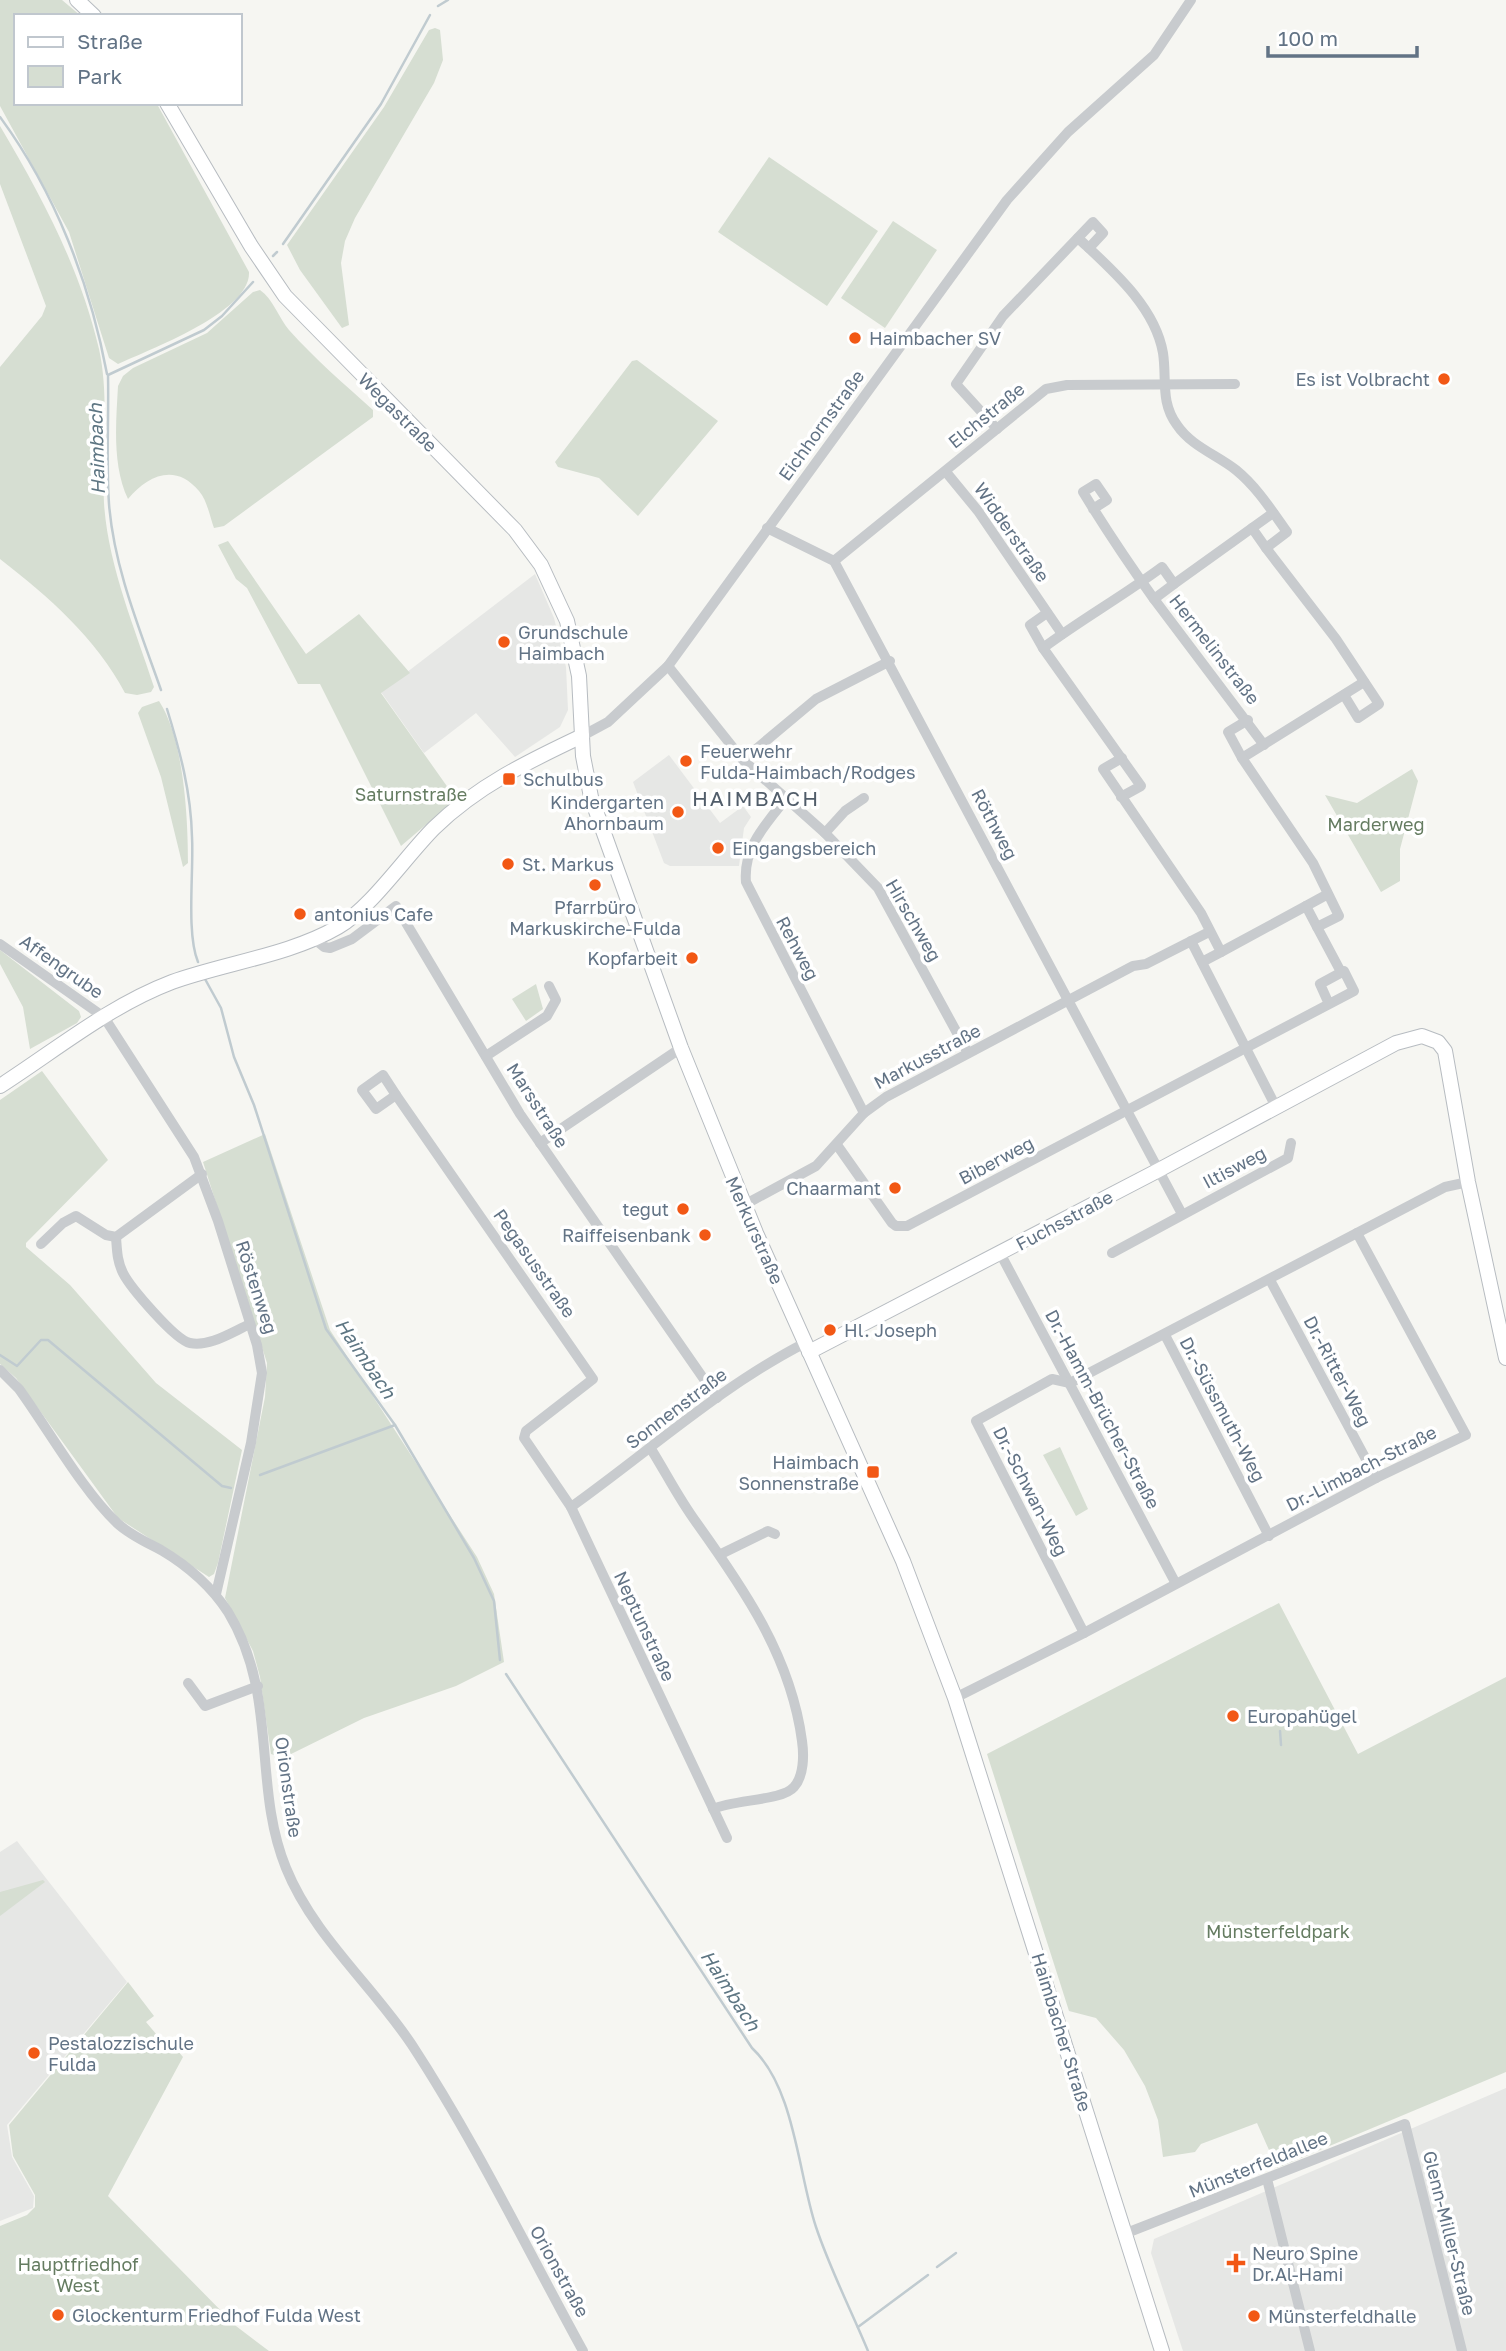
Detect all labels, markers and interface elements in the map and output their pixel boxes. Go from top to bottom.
legend [14,14,242,105]
scale bar [1268,14,1417,58]
text: 100 m [1278,25,1338,51]
text: Straße [77,28,143,54]
text: Park [77,63,123,89]
place label: Haimbacher SV [869,327,1001,349]
marker: Haimbacher SV [847,330,863,346]
street label: Eichhornstraße [774,365,868,485]
street label: Wegastraße [354,368,442,456]
place label: Es ist Volbracht [1295,368,1430,390]
marker: Es ist Volbracht [1436,371,1452,387]
street label: Elchstraße [943,377,1029,453]
water label: Haimbach [83,402,109,495]
street label: Widderstraße [970,478,1054,586]
street label: Hermelinstraße [1165,590,1265,708]
place label: Grundschule Haimbach [518,621,628,664]
marker: Grundschule Haimbach [496,634,512,650]
place label: Feuerwehr Fulda-Haimbach/Rodges [700,740,916,783]
marker: Feuerwehr Fulda-Haimbach/Rodges [678,753,694,769]
place label: Schulbus [523,768,604,790]
marker: Schulbus [501,771,517,787]
park label: Saturnstraße [355,783,467,805]
district label: HAIMBACH [692,785,820,811]
street label: Röthweg [967,785,1023,863]
place label: Kindergarten Ahornbaum [550,791,664,834]
marker: Kindergarten Ahornbaum [670,804,686,820]
park label: Marderweg [1327,813,1425,835]
place label: Eingangsbereich [732,837,876,859]
marker: Eingangsbereich [710,840,726,856]
place label: St. Markus [522,853,614,875]
marker: St. Markus [500,856,516,872]
street label: Hirschweg [882,875,946,965]
marker: Pfarrbüro Markuskirche-Fulda [587,877,603,893]
place label: Pfarrbüro Markuskirche-Fulda [509,896,681,939]
place label: antonius Cafe [314,903,433,925]
marker: antonius Cafe [292,906,308,922]
street label: Rehweg [772,912,824,984]
street label: Affengrube [16,929,108,1003]
place label: Kopfarbeit [587,947,678,969]
marker: Kopfarbeit [684,950,700,966]
street label: Markusstraße [870,1019,984,1093]
street label: Marsstraße [502,1058,574,1152]
street label: Biberweg [955,1131,1037,1189]
street label: Iltisweg [1199,1141,1269,1193]
street label: Merkurstraße [721,1173,789,1287]
place label: Chaarmant [786,1177,881,1199]
marker: Chaarmant [887,1180,903,1196]
street label: Fuchsstraße [1012,1185,1116,1255]
place label: tegut [622,1198,669,1220]
marker: tegut [675,1201,691,1217]
street label: Pegasusstraße [489,1204,581,1322]
place label: Raiffeisenbank [562,1224,691,1246]
marker: Raiffeisenbank [697,1227,713,1243]
street label: Röstenweg [232,1238,282,1336]
street label: Dr.-Hamm-Brücher-Straße [1041,1306,1165,1512]
street label: Dr.-Ritter-Weg [1300,1312,1376,1430]
water label: Haimbach [331,1314,402,1403]
place label: Hl. Joseph [844,1319,937,1341]
marker: Hl. Joseph [822,1322,838,1338]
street label: Dr.-Süssmuth-Weg [1175,1333,1271,1485]
street label: Sonnenstraße [621,1363,731,1453]
street label: Dr.-Limbach-Straße [1282,1421,1440,1515]
street label: Dr.-Schwan-Weg [989,1423,1073,1559]
place label: Haimbach Sonnenstraße [738,1451,859,1494]
marker: Haimbach Sonnenstraße [865,1464,881,1480]
street label: Neptunstraße [610,1567,680,1685]
place label: Europahügel [1247,1705,1357,1727]
marker: Europahügel [1225,1708,1241,1724]
street label: Orionstraße [271,1735,307,1839]
park label: Münsterfeldpark [1206,1920,1350,1942]
water label: Haimbach [696,1945,766,2036]
street label: Haimbacher Straße [1027,1950,1097,2114]
place label: Pestalozzischule Fulda [48,2032,194,2075]
marker: Pestalozzischule Fulda [26,2045,42,2061]
street label: Münsterfeldallee [1185,2126,1331,2202]
street label: Glenn-Miller-Straße [1419,2148,1481,2318]
street label: Orionstraße [526,2221,594,2321]
place label: Neuro Spine Dr.Al-Hami [1252,2242,1358,2285]
park label: Hauptfriedhof West [17,2253,139,2296]
marker: Neuro Spine Dr.Al-Hami [1226,2253,1246,2273]
place label: Glockenturm Friedhof Fulda West [72,2304,361,2326]
place label: Münsterfeldhalle [1268,2305,1417,2327]
marker: Glockenturm Friedhof Fulda West [50,2307,66,2323]
marker: Münsterfeldhalle [1246,2308,1262,2324]

